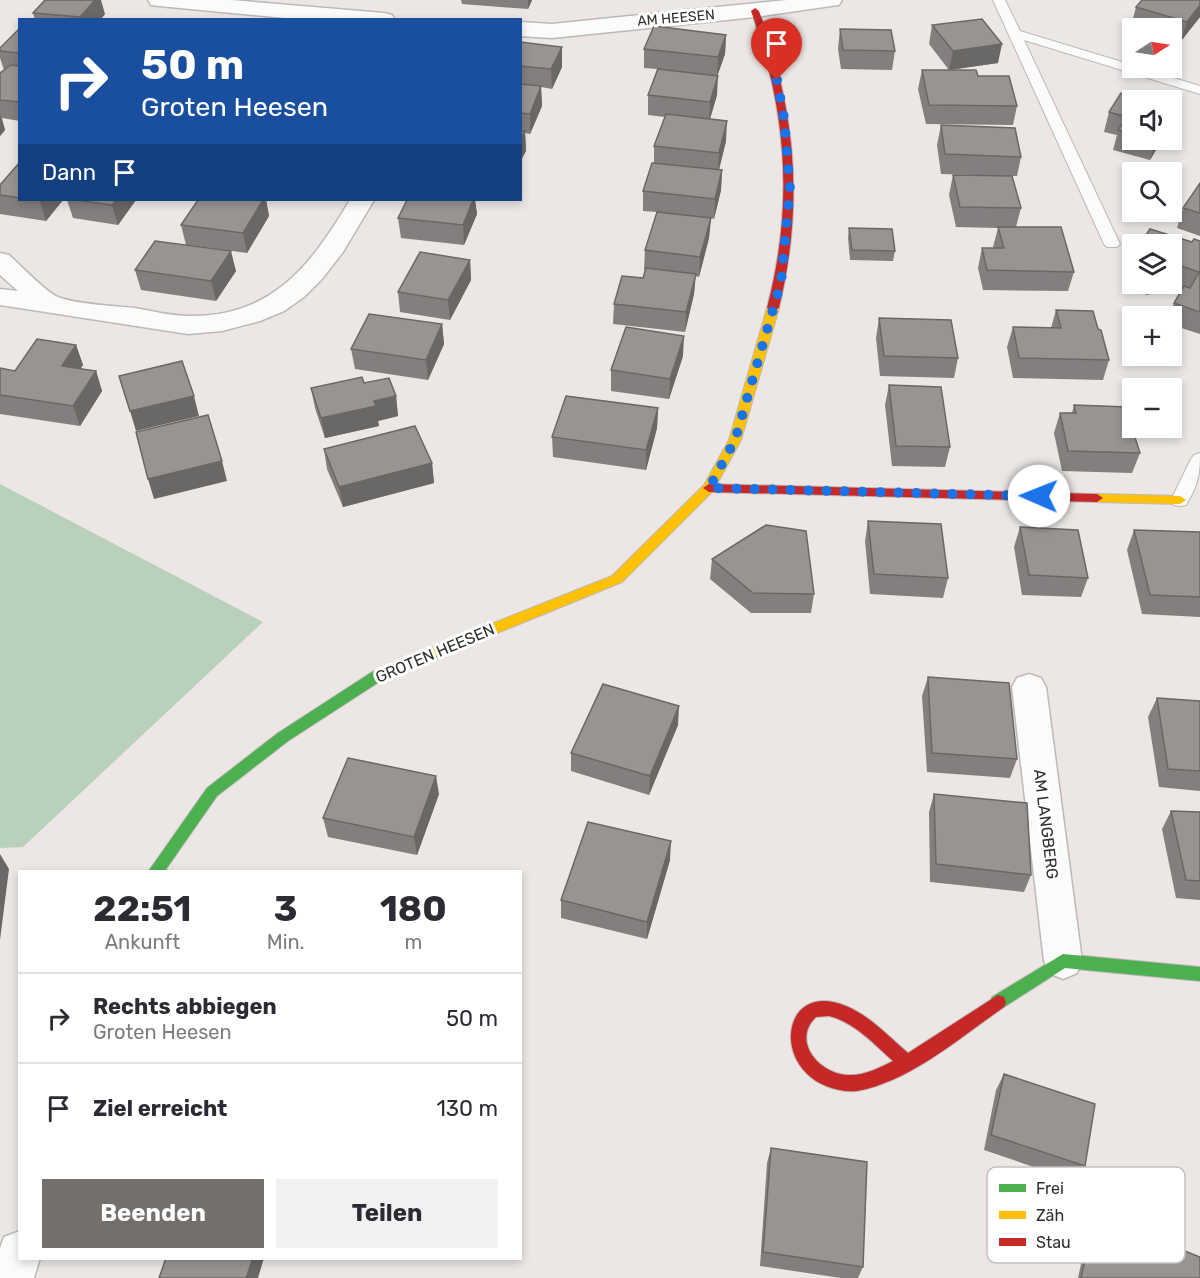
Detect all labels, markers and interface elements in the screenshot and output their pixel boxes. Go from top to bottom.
street label: AM HEESEN [637,6,715,30]
pin [751,18,802,80]
north arrow [1122,18,1182,78]
map controls [1122,18,1182,438]
icon: arrive [760,27,793,60]
text: 50 m [141,40,244,90]
icon: right [42,42,120,120]
button: sound [1122,90,1182,150]
text: Groten Heesen [141,91,328,123]
icon: arrive [108,156,141,189]
text: Dann [42,159,96,186]
button: search [1122,162,1182,222]
button: layers [1122,234,1182,294]
button: + [1122,306,1182,366]
button: − [1122,378,1182,438]
position arrow [1007,464,1071,528]
street label: GROTEN HEESEN [373,619,497,687]
street label: AM LANGBERG [1030,768,1062,880]
text: 22:51 [93,887,192,930]
text: 3 [274,887,298,930]
text: 180 [380,887,447,930]
text: Ankunft [105,930,180,954]
text: Min. [267,930,305,954]
text: m [404,930,422,954]
text: Rechts abbiegen [93,993,277,1020]
icon: right [42,1002,75,1035]
text: 50 m [446,1005,498,1032]
text: Groten Heesen [93,1020,232,1044]
icon: arrive [42,1092,75,1125]
text: Ziel erreicht [93,1095,227,1122]
text: 130 m [436,1095,498,1122]
legend [987,1167,1185,1263]
button: Beenden [42,1179,264,1248]
button: Teilen [276,1179,498,1248]
text: Frei [1036,1179,1064,1198]
text: Zäh [1036,1206,1064,1225]
text: Stau [1036,1233,1071,1252]

